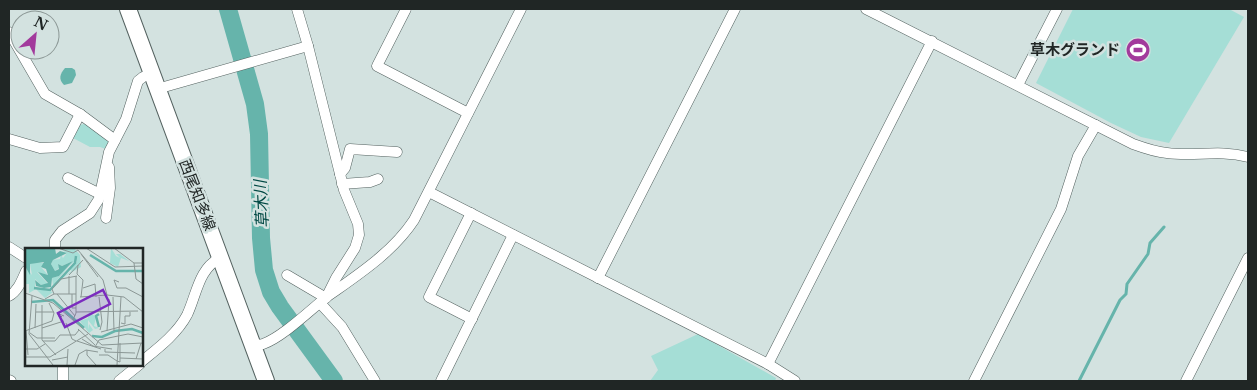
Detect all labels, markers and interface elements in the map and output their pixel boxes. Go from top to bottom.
north arrow [10,10,60,60]
text: N [31,12,51,34]
sports icon: 草木グランド [1125,37,1151,63]
place label: 草木グランド [1030,40,1120,59]
street label: 西尾知多線 [175,156,220,233]
water label: 草木川 [250,178,272,228]
inset map [25,248,142,365]

